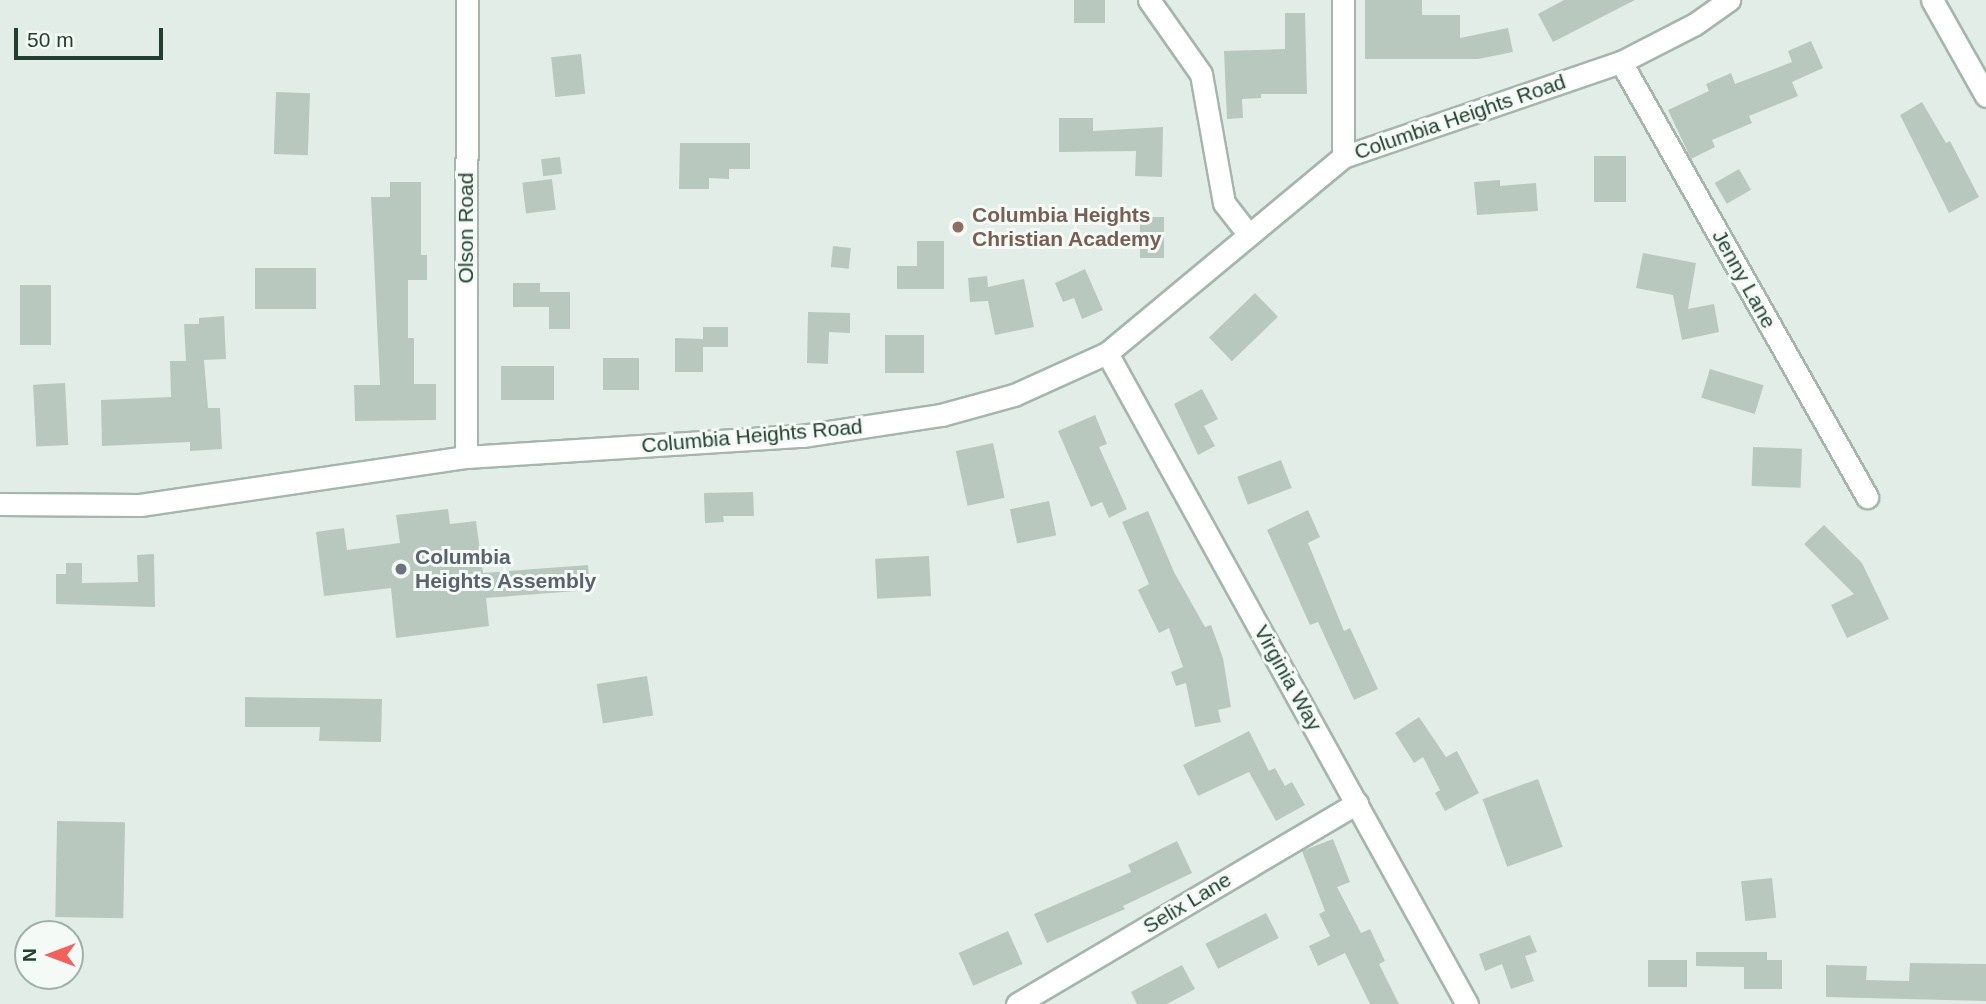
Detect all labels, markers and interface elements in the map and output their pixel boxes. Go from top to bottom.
scale bar [18,14,166,58]
text: 50 m [27,28,74,51]
street label: Columbia Heights Road [1351,69,1569,165]
street label: Olson Road [453,173,479,283]
place label: Columbia Heights Christian Academy [972,202,1162,252]
marker: Columbia Heights Christian Academy [950,219,966,235]
street label: Jenny Lane [1707,225,1781,333]
street label: Columbia Heights Road [640,414,864,458]
place label: Columbia Heights Assembly [415,544,597,594]
marker: Columbia Heights Assembly [393,561,409,577]
street label: Virginia Way [1249,621,1327,735]
street label: Selix Lane [1138,867,1236,939]
north arrow [14,920,84,990]
text: N [19,948,40,962]

